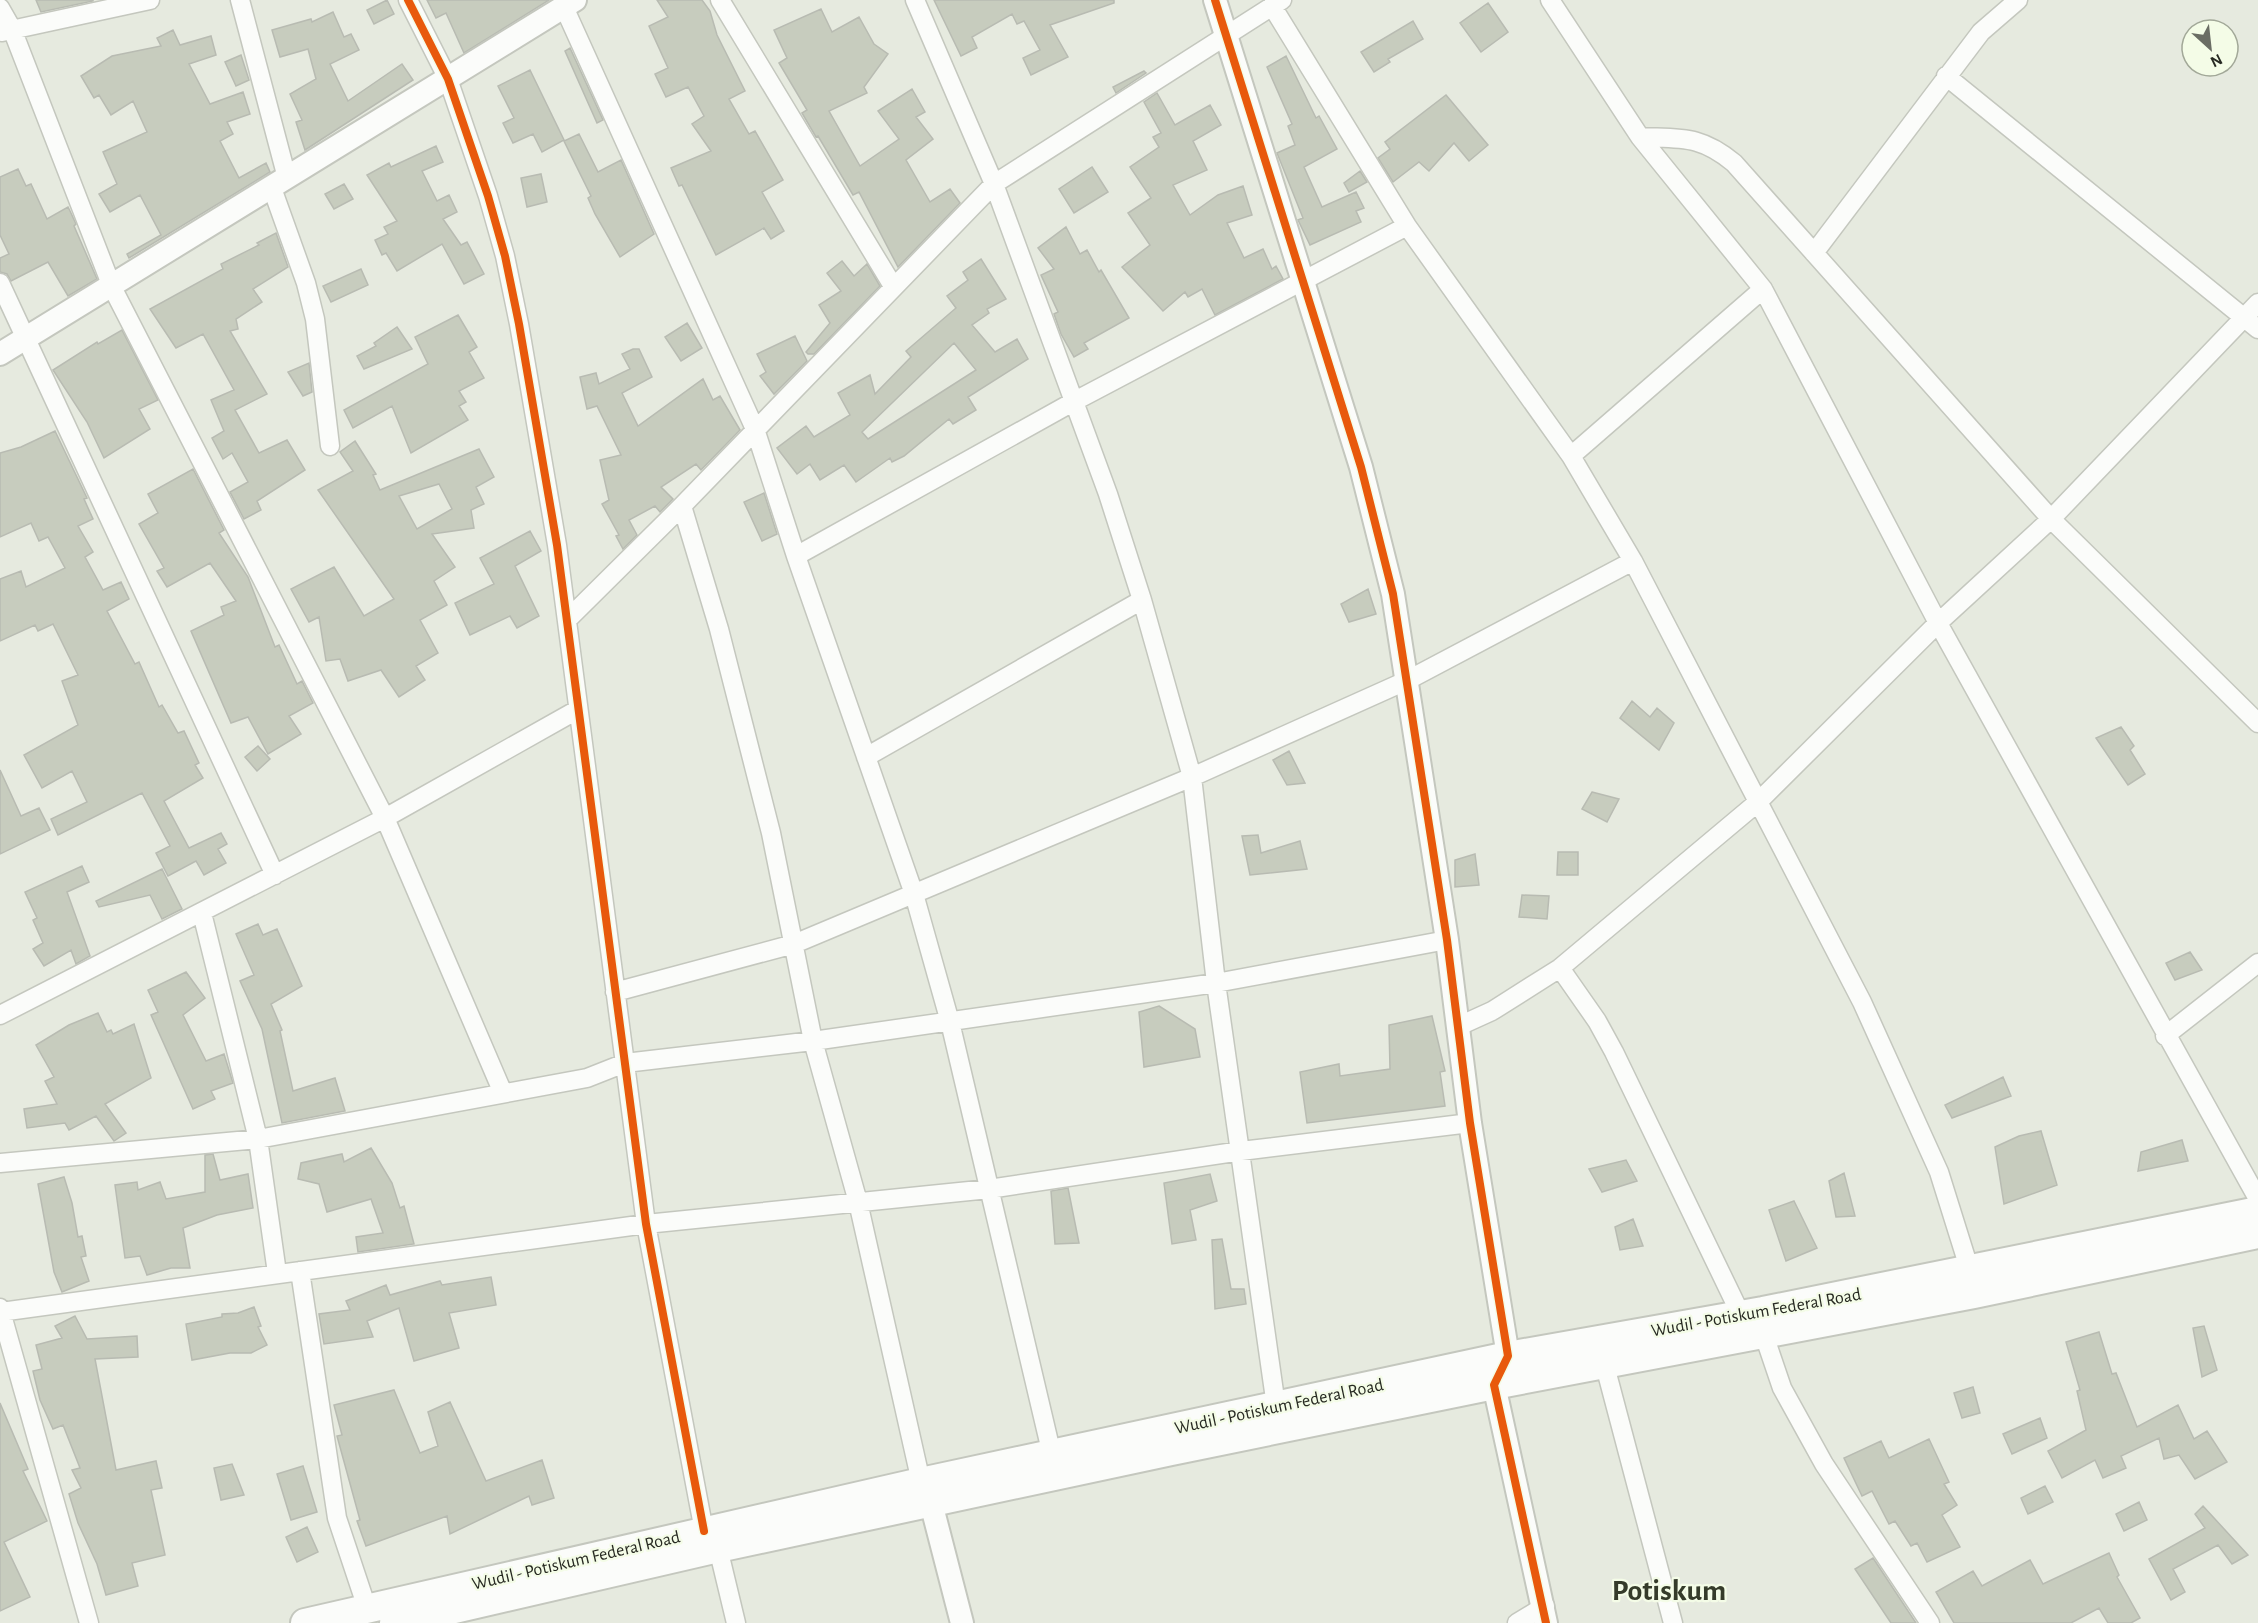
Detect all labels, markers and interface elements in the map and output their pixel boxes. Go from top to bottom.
north arrow [2180,18,2240,78]
text: N [2208,51,2225,70]
street label: Wudil - Potiskum Federal Road [1650,1286,1863,1340]
street label: Wudil - Potiskum Federal Road [1173,1376,1385,1438]
street label: Wudil - Potiskum Federal Road [470,1528,682,1594]
district label: Potiskum [1612,1576,1726,1606]

